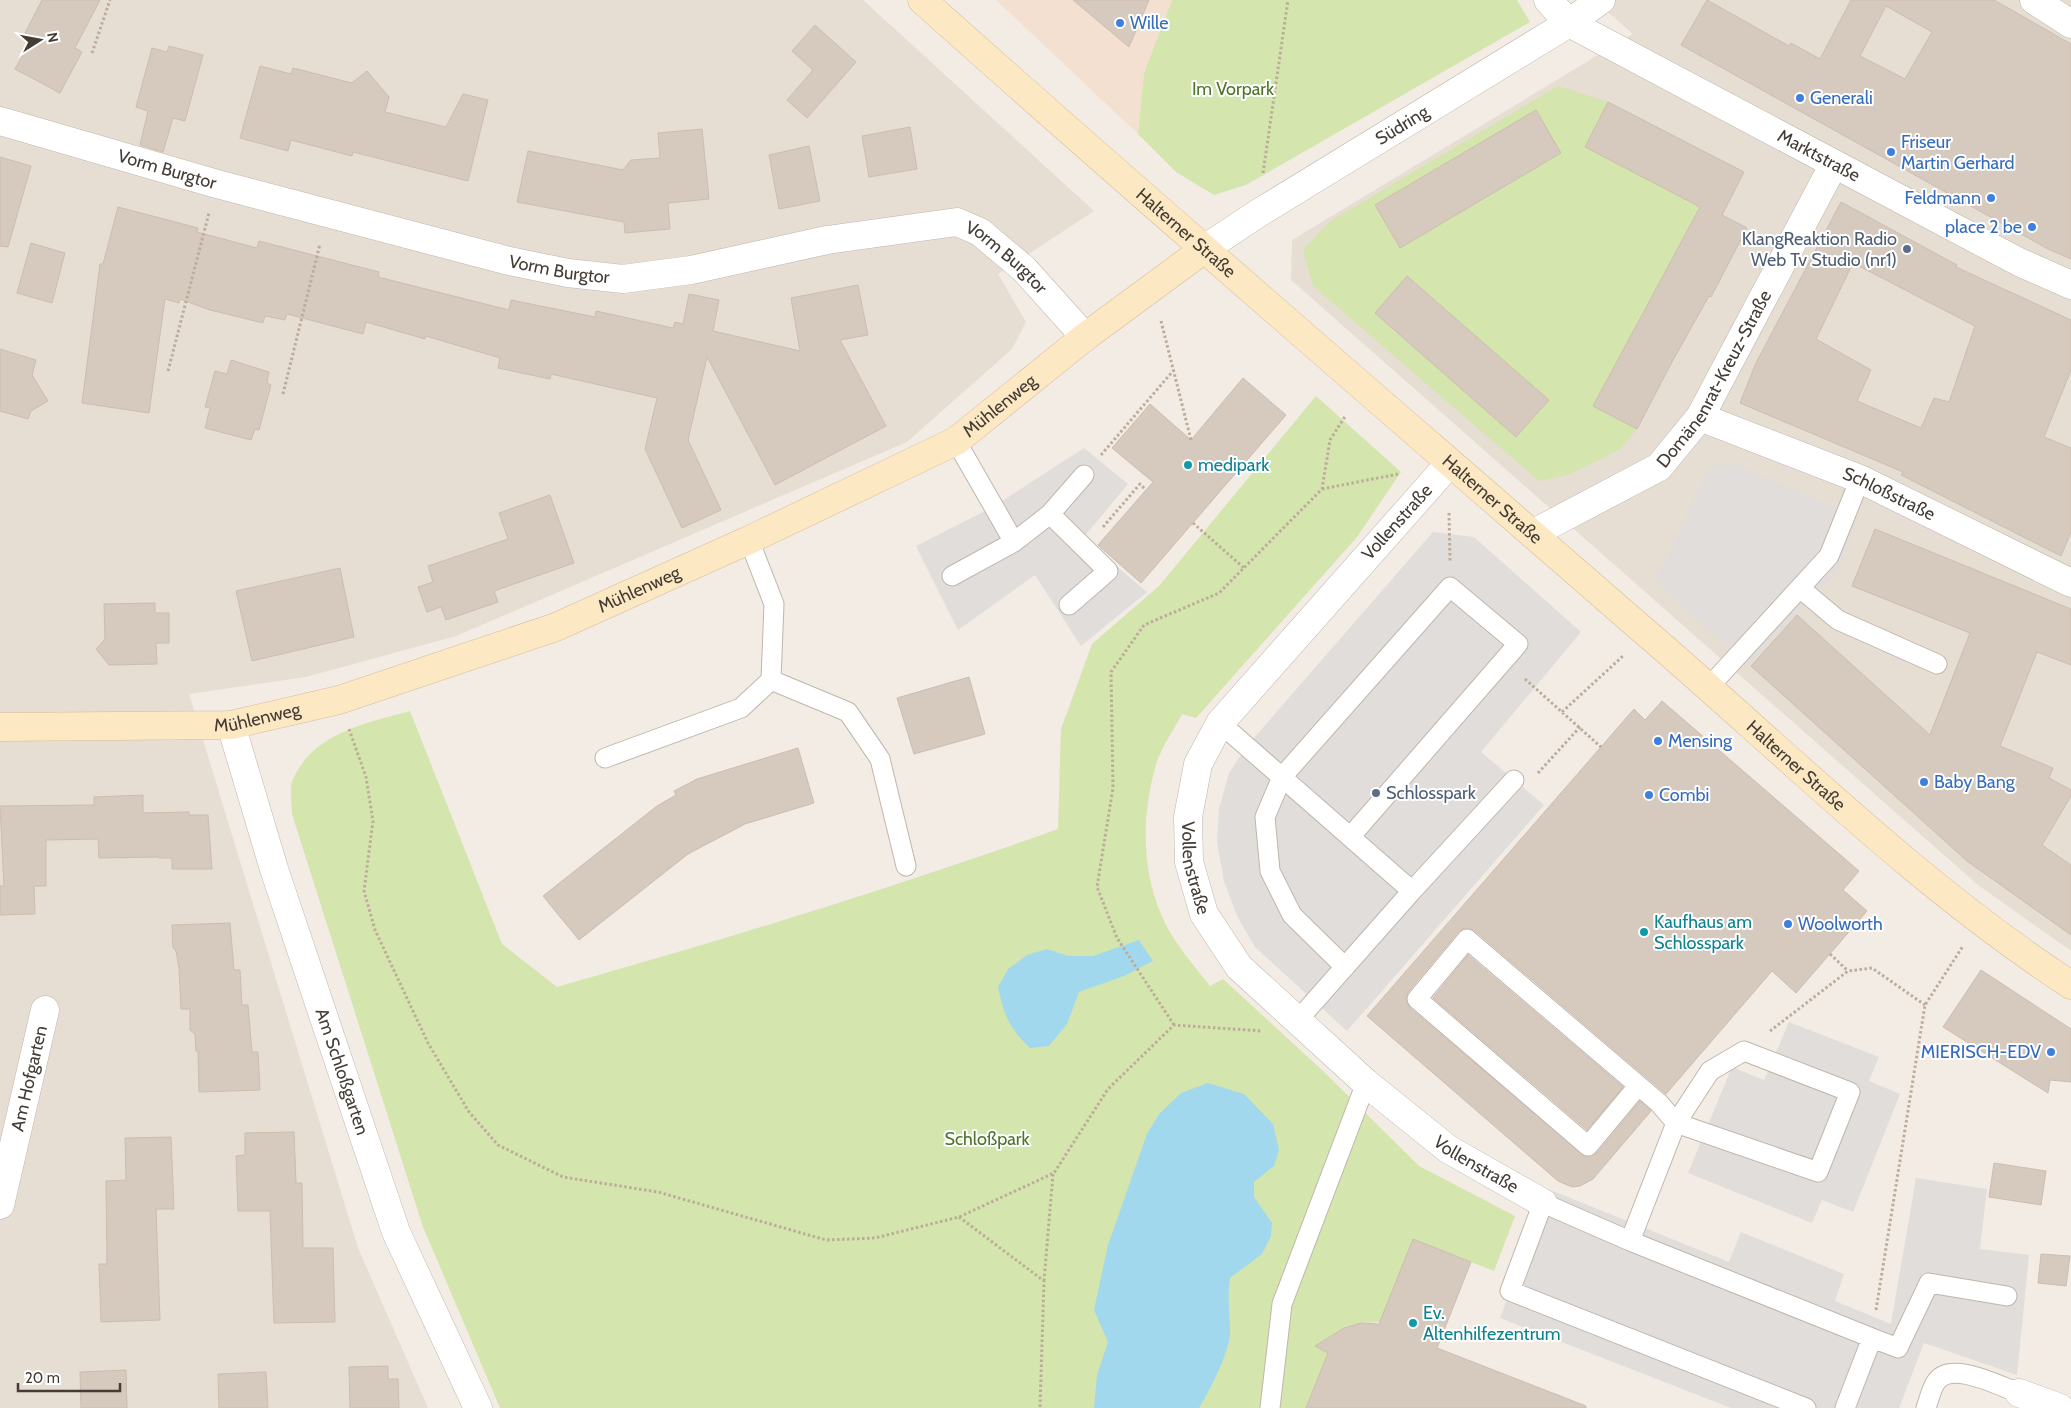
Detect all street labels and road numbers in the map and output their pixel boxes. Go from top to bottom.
street label: Südring [1371,100,1434,150]
street label: Marktstraße [1774,125,1864,187]
street label: Vorm Burgtor [115,145,219,194]
street label: Halterner Straße [1131,183,1240,282]
street label: Vorm Burgtor [962,216,1052,299]
street label: Vorm Burgtor [507,250,611,288]
street label: Domänenrat-Kreuz-Straße [1652,286,1776,472]
street label: Mühlenweg [958,369,1042,442]
street label: Halterner Straße [1438,450,1547,549]
street label: Schloßstraße [1840,462,1939,525]
street label: Vollenstraße [1357,479,1437,565]
street label: Mühlenweg [594,561,685,618]
street label: Mühlenweg [214,698,304,736]
street label: Halterner Straße [1742,716,1850,816]
street label: Vollenstraße [1177,821,1215,917]
street label: Am Schloßgarten [311,1005,374,1138]
street label: Am Hofgarten [6,1023,52,1133]
street label: Vollenstraße [1429,1131,1522,1198]

